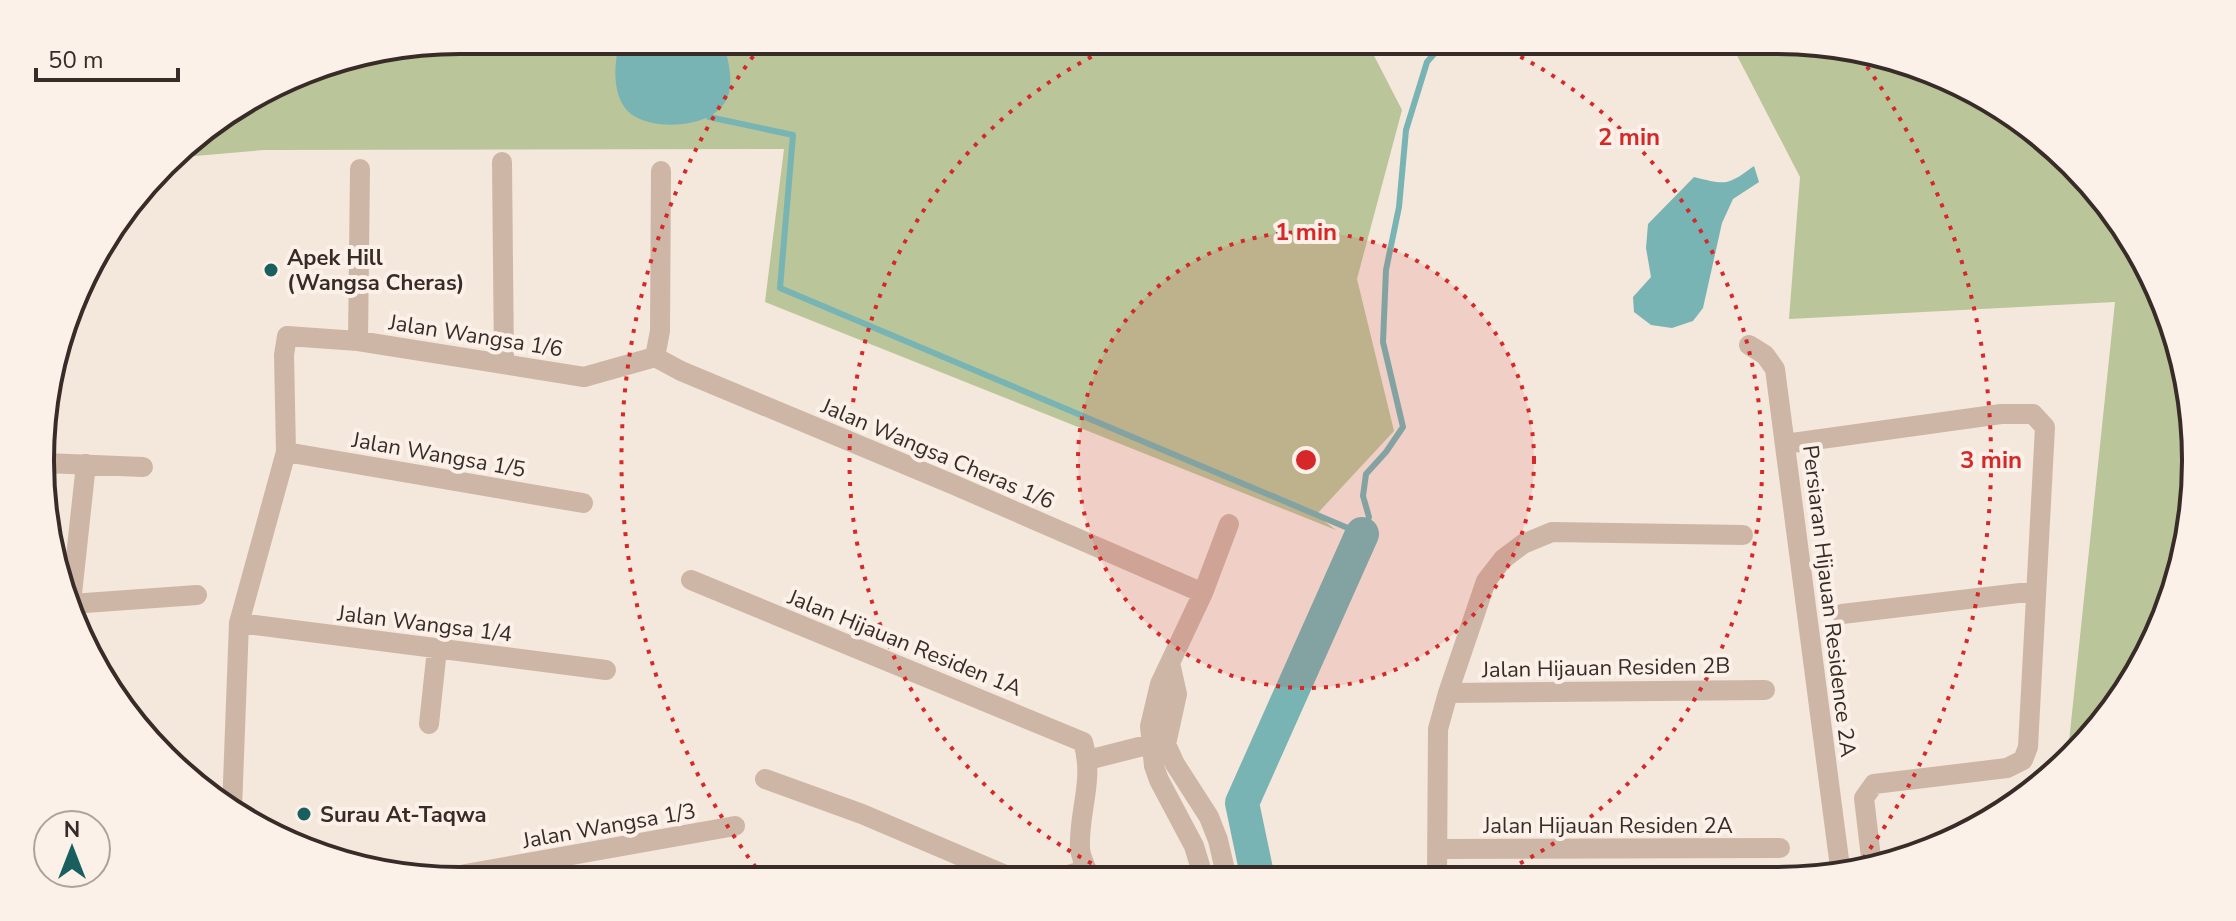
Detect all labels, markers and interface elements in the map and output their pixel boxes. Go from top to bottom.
scale bar [36,32,178,82]
text: 50 m [48,44,104,76]
text: 2 min [1598,121,1660,153]
text: 1 min [1275,216,1337,248]
place label: Apek Hill (Wangsa Cheras) [287,243,465,298]
marker: Apek Hill (Wangsa Cheras) [262,261,280,279]
street label: Jalan Wangsa 1/6 [386,307,565,365]
street label: Jalan Wangsa Cheras 1/6 [816,391,1059,517]
street label: Jalan Wangsa 1/5 [349,425,528,485]
street label: Persiaran Hijauan Residence 2A [1795,443,1863,759]
text: 3 min [1960,444,2022,476]
centre of rings [1292,446,1320,474]
street label: Jalan Hijauan Residen 1A [782,582,1026,704]
street label: Jalan Wangsa 1/4 [335,598,514,650]
street label: Jalan Hijauan Residen 2B [1480,651,1731,685]
street label: Jalan Wangsa 1/3 [519,796,698,856]
place label: Surau At-Taqwa [320,800,486,830]
marker: Surau At-Taqwa [295,805,313,823]
north arrow [32,809,112,889]
street label: Jalan Hijauan Residen 2A [1482,811,1733,841]
text: N [64,815,80,845]

